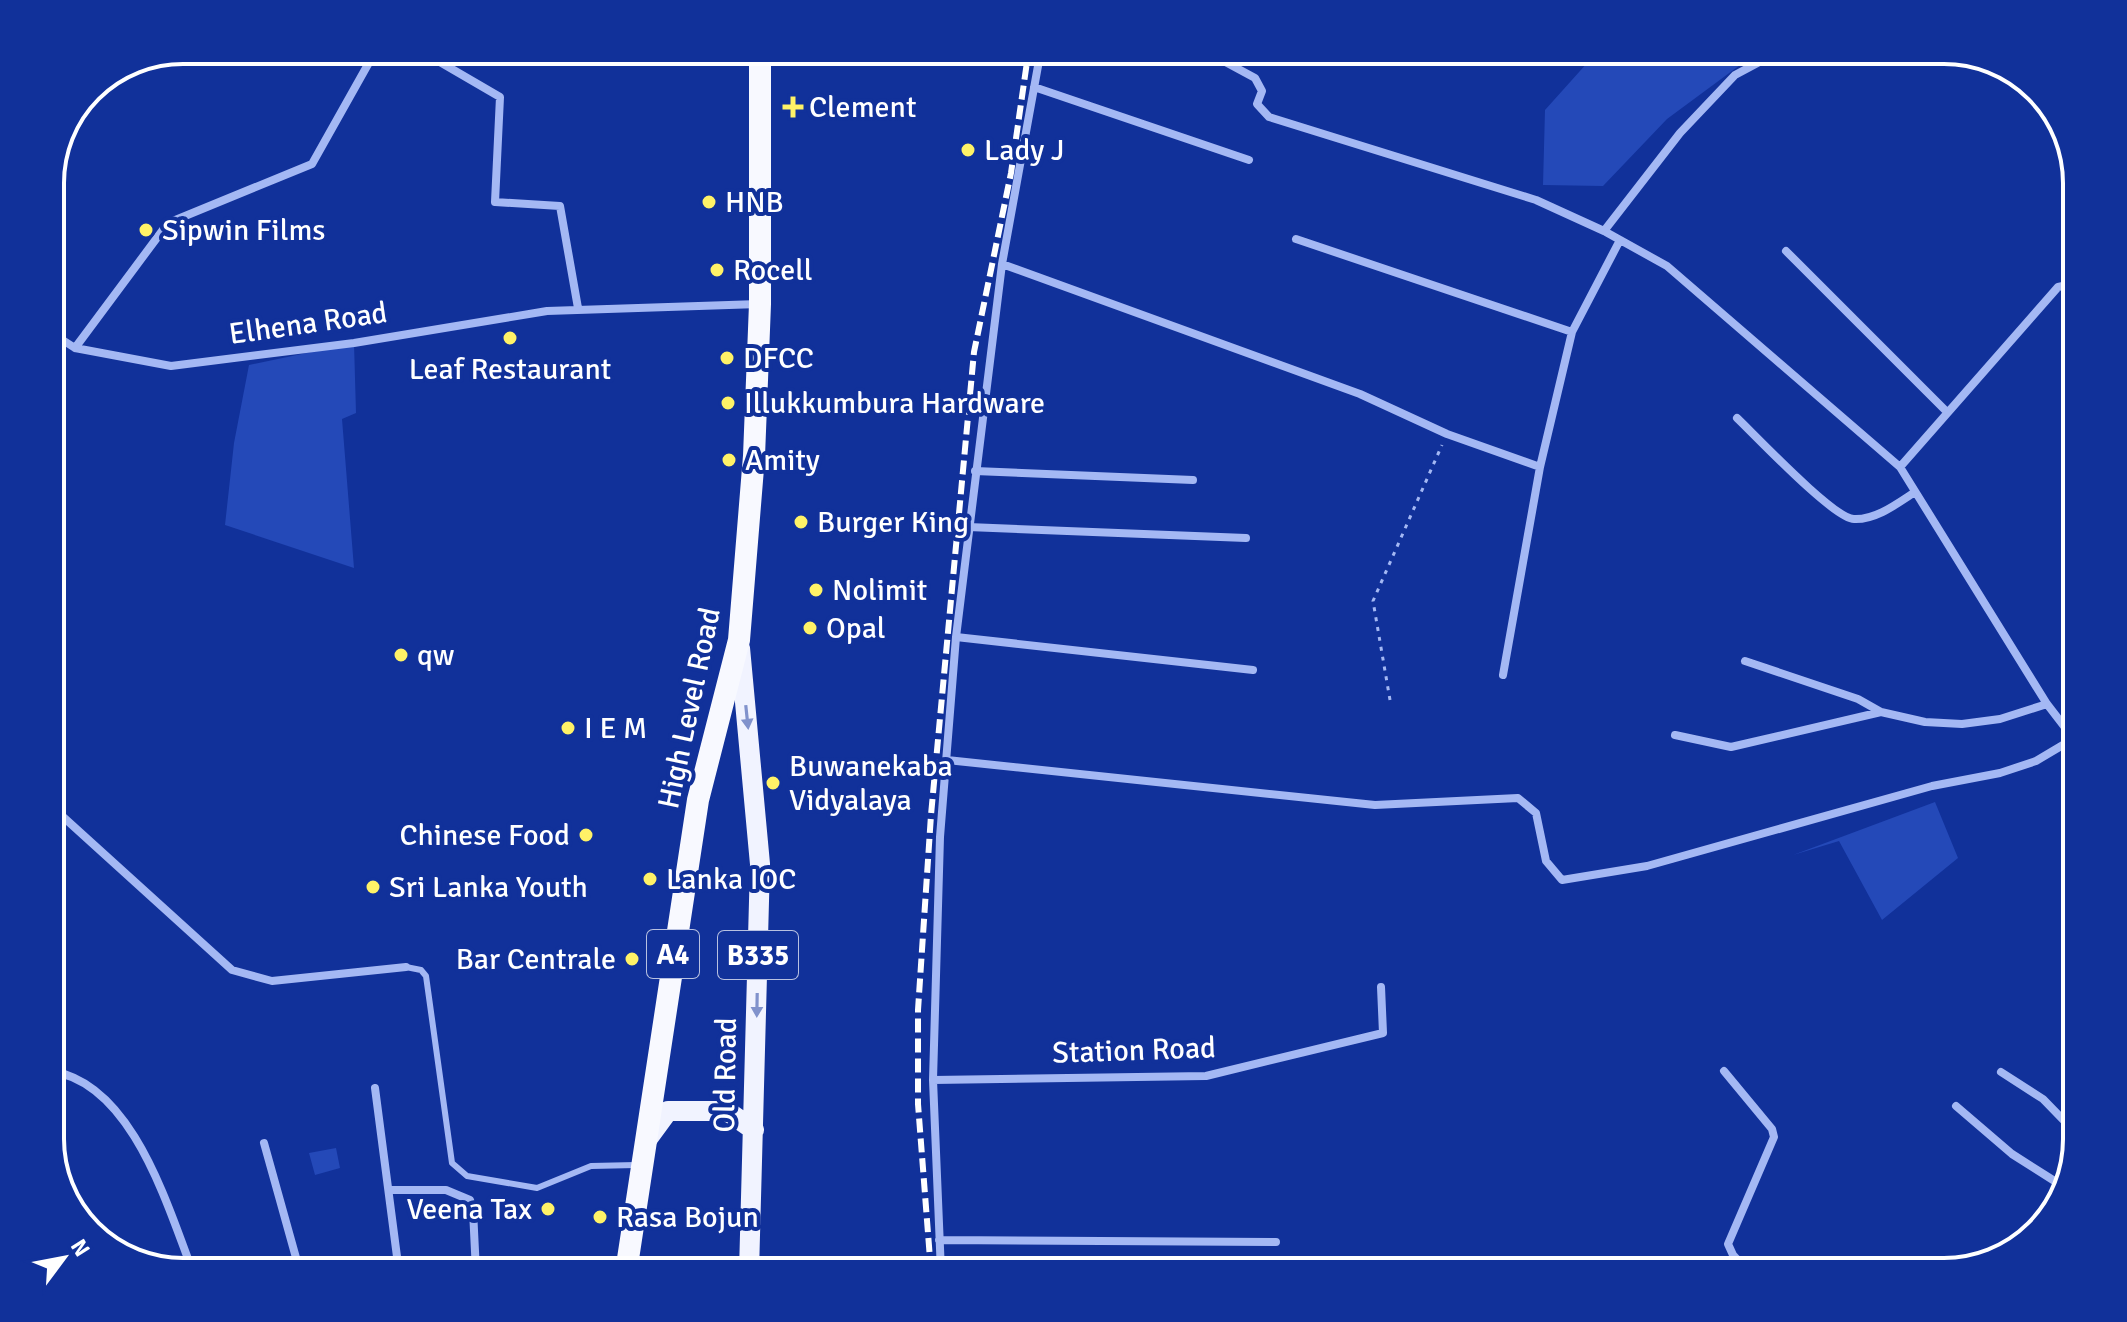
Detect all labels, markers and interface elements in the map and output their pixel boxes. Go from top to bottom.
place label: Clement [809,89,916,126]
marker: Clement [784,98,802,116]
place label: Lady J [984,132,1064,169]
marker: Lady J [959,141,977,159]
place label: HNB [725,184,784,221]
marker: HNB [700,193,718,211]
place label: Sipwin Films [162,212,325,249]
marker: Sipwin Films [137,221,155,239]
place label: Rocell [733,252,813,289]
marker: Rocell [708,261,726,279]
street label: Elhena Road [227,294,390,353]
marker: Leaf Restaurant [501,329,519,347]
place label: DFCC [743,340,814,377]
marker: DFCC [718,349,736,367]
place label: Leaf Restaurant [409,351,611,388]
place label: Illukkumbura Hardware [744,385,1045,422]
marker: Illukkumbura Hardware [719,394,737,412]
place label: Amity [745,442,820,479]
marker: Amity [720,451,738,469]
place label: Burger King [817,504,969,541]
marker: Burger King [792,513,810,531]
place label: Nolimit [832,572,927,609]
marker: Nolimit [807,581,825,599]
street label: High Level Road [650,604,729,812]
place label: Opal [826,610,886,647]
marker: Opal [801,619,819,637]
place label: qw [417,637,455,674]
marker: qw [392,646,410,664]
one-way arrow [740,705,753,730]
place label: I E M [584,710,647,747]
marker: I E M [559,719,577,737]
place label: Buwanekaba Vidyalaya [789,748,953,819]
marker: Buwanekaba Vidyalaya [764,774,782,792]
place label: Chinese Food [399,817,570,854]
marker: Chinese Food [577,826,595,844]
place label: Lanka IOC [666,861,796,898]
place label: Sri Lanka Youth [389,869,588,906]
marker: Lanka IOC [641,870,659,888]
marker: Sri Lanka Youth [364,878,382,896]
road number: A4 [647,930,699,978]
road number: B335 [718,931,798,979]
place label: Bar Centrale [456,941,616,978]
marker: Bar Centrale [623,950,641,968]
one-way arrow [750,993,763,1018]
street label: Old Road [706,1017,745,1133]
street label: Station Road [1052,1029,1216,1072]
place label: Veena Tax [406,1191,532,1228]
place label: Rasa Bojun [616,1199,759,1236]
marker: Veena Tax [539,1200,557,1218]
marker: Rasa Bojun [591,1208,609,1226]
north arrow [24,1218,104,1298]
text: N [65,1234,96,1261]

